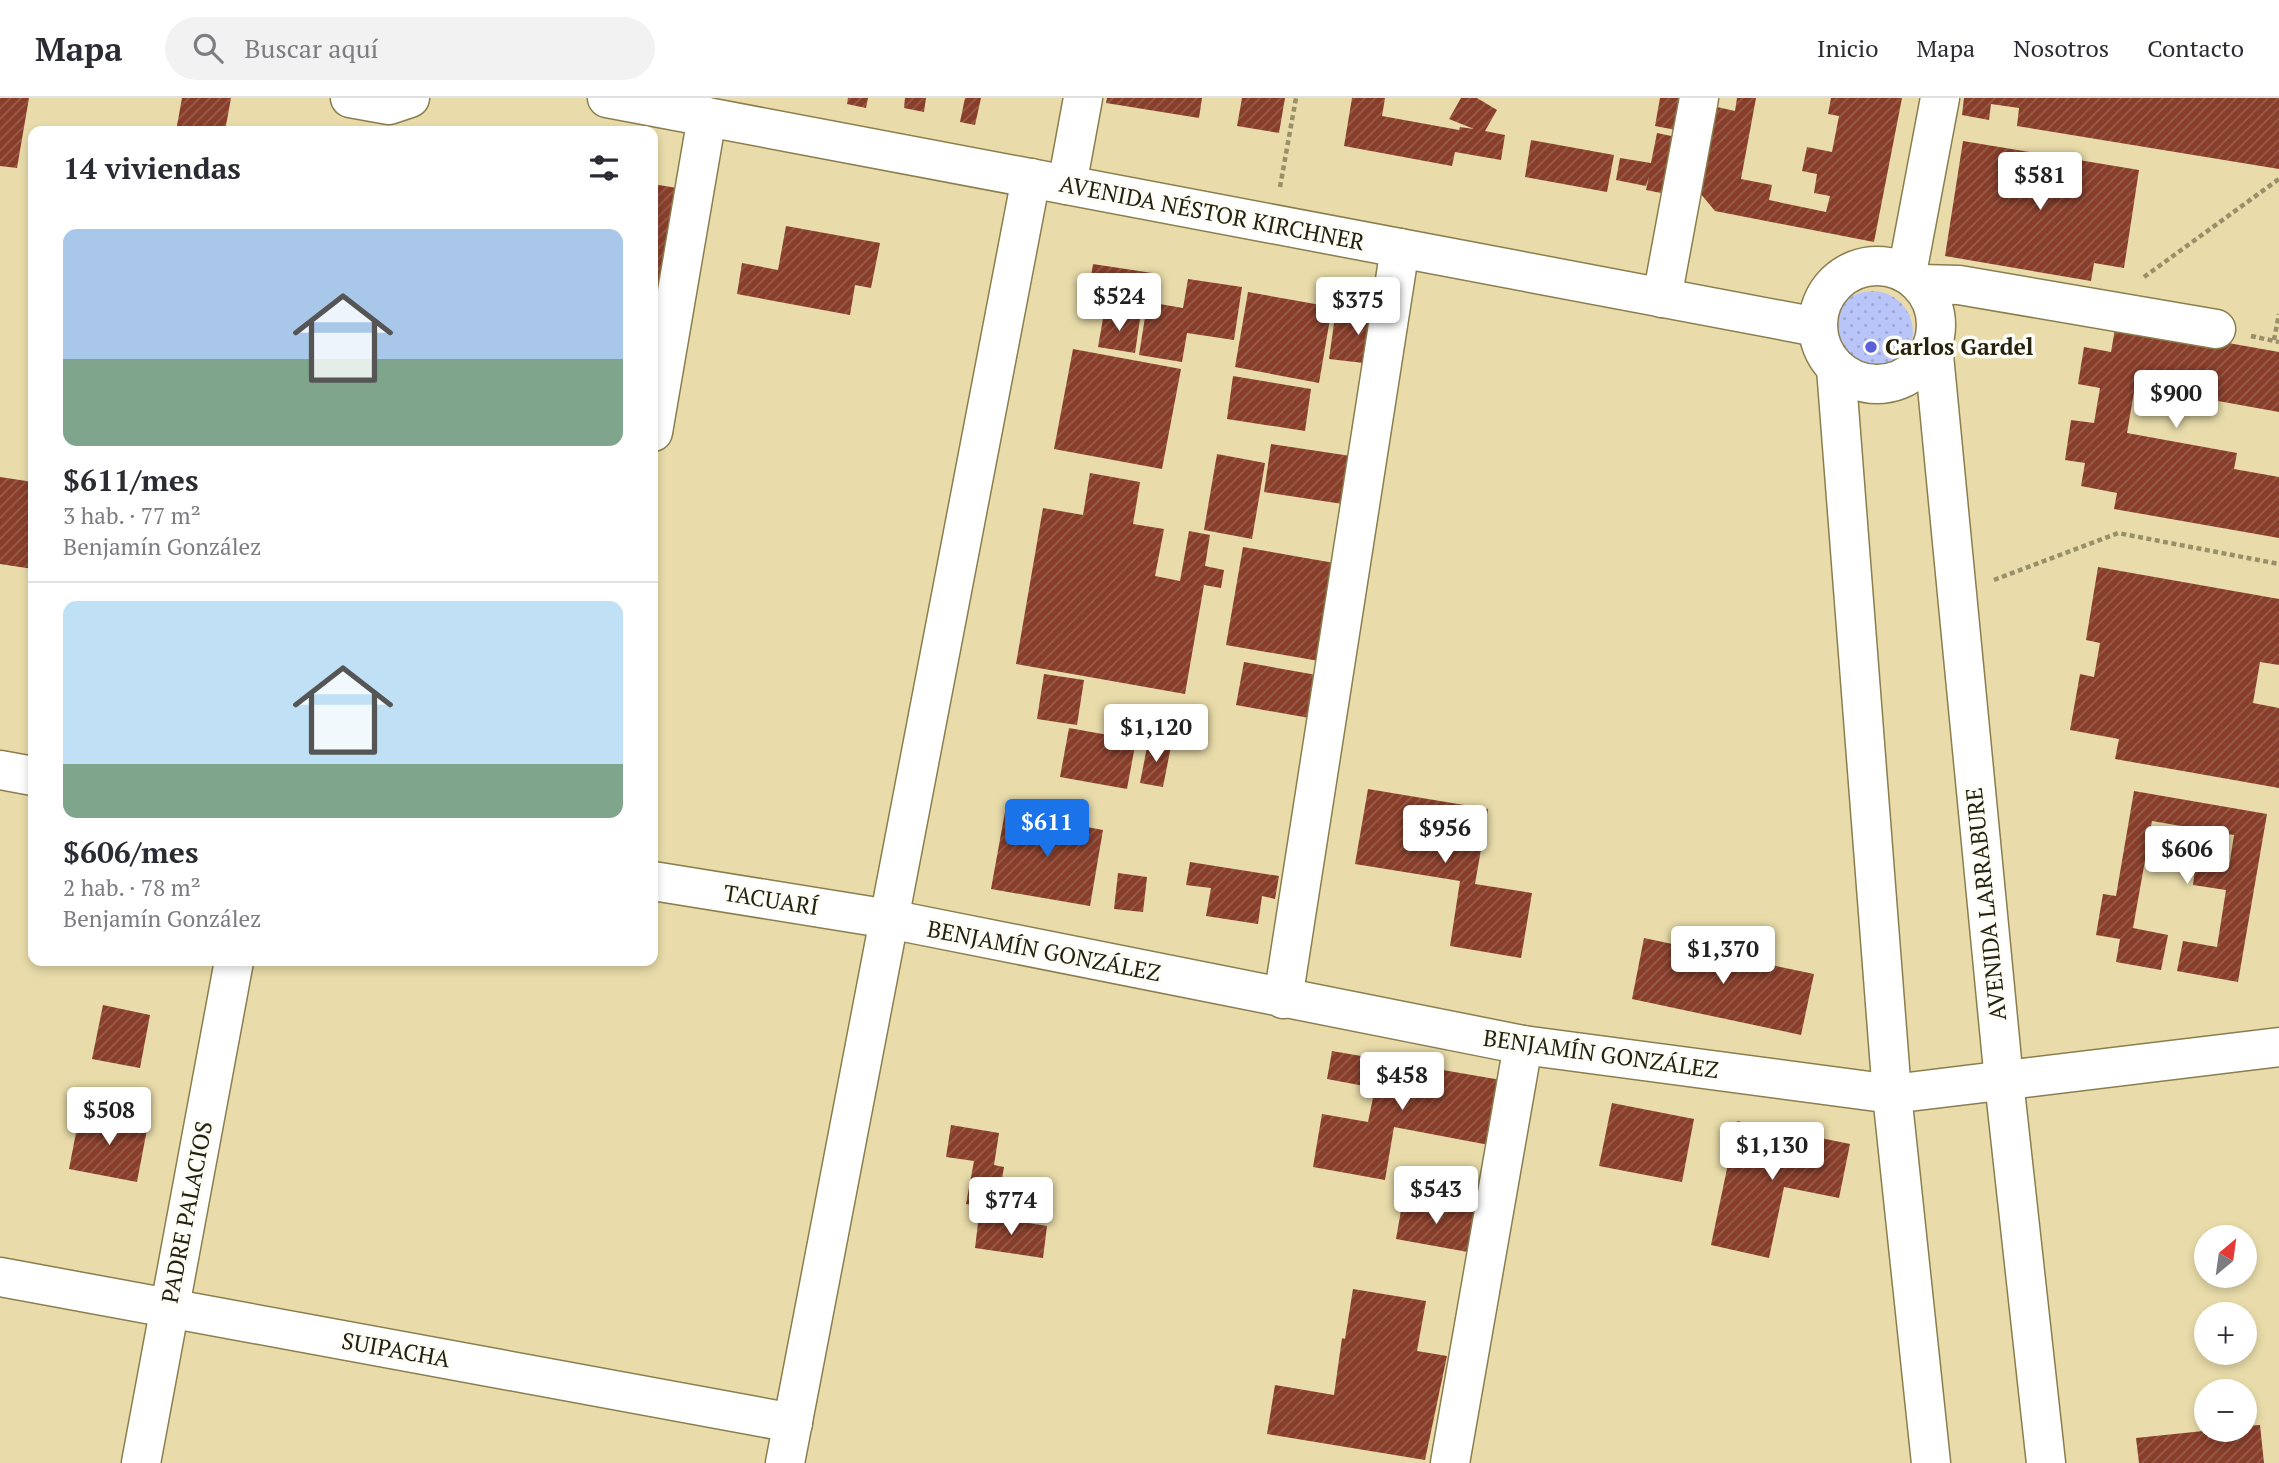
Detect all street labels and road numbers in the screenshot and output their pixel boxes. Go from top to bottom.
street label: AVENIDA NÉSTOR KIRCHNER [1057,168,1368,257]
street label: AVENIDA LARRABURE [1958,786,2013,1022]
street label: TACUARÍ [721,877,821,922]
street label: BENJAMÍN GONZÁLEZ [925,913,1164,988]
street label: BENJAMÍN GONZÁLEZ [1481,1022,1721,1085]
street label: PADRE PALACIOS [154,1118,219,1306]
street label: SUIPACHA [339,1325,453,1374]

